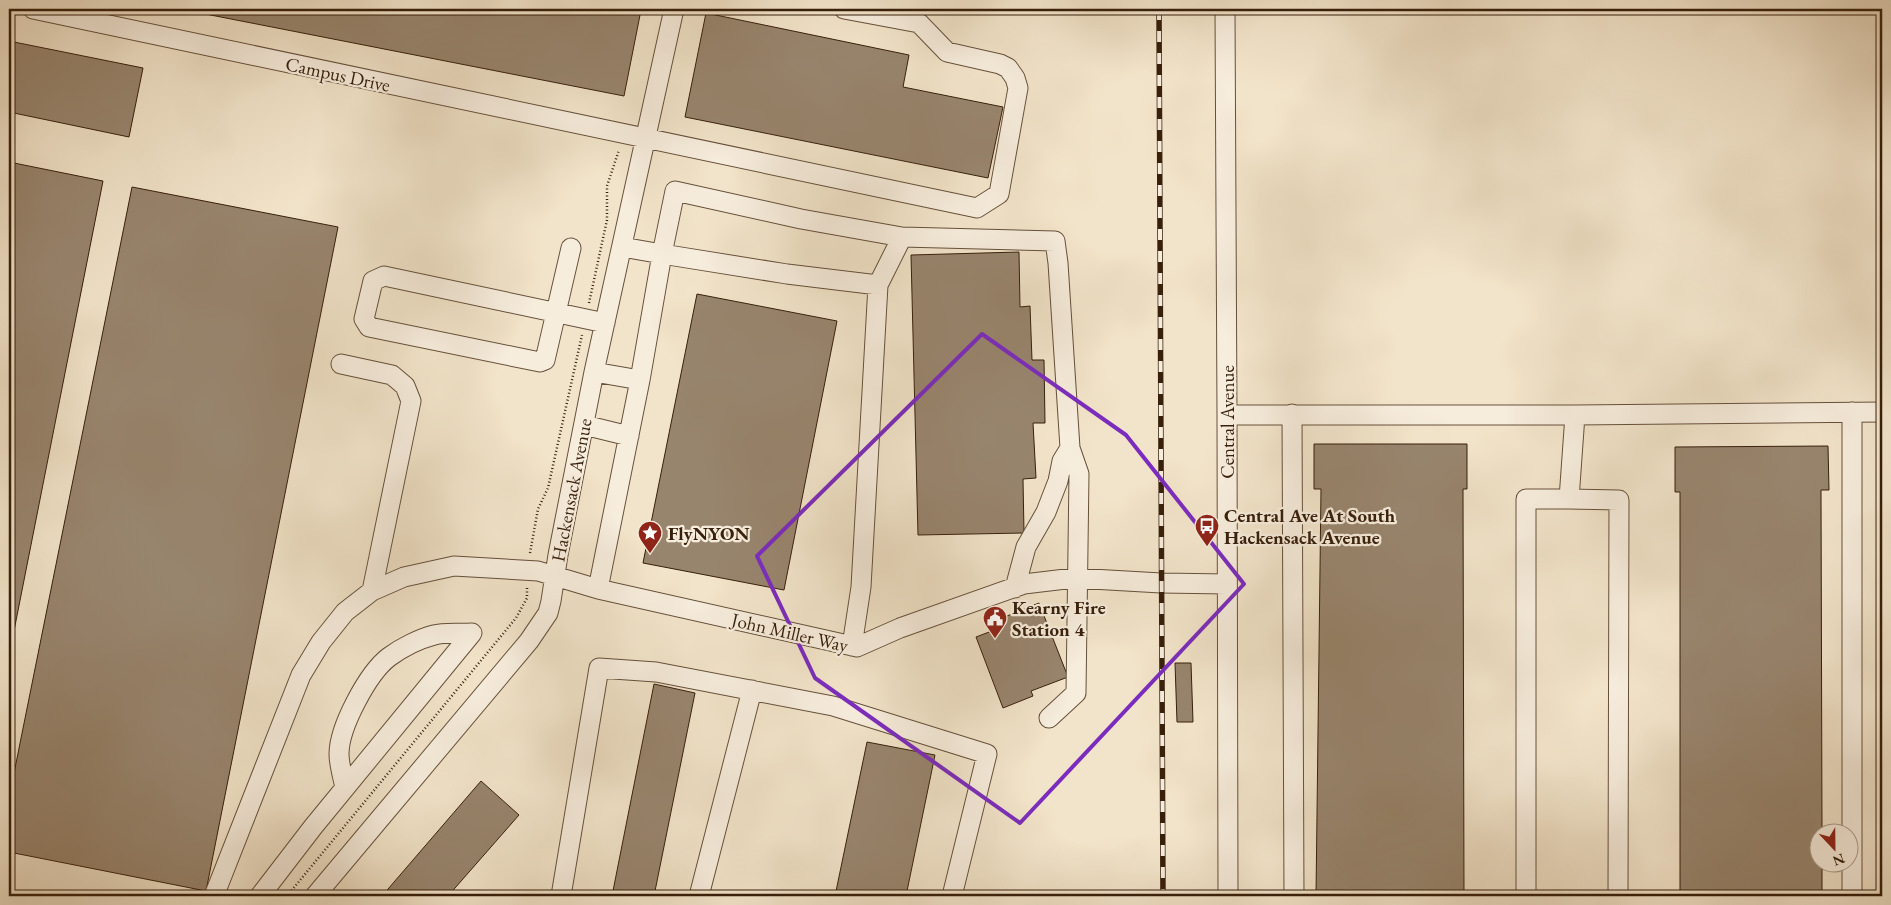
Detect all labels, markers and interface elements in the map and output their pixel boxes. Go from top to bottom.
street label: Campus Drive [283,51,392,98]
street label: Central Avenue [1215,365,1240,479]
street label: Hackensack Avenue [545,416,598,564]
place label: Central Ave At South Hackensack Avenue [1224,503,1396,550]
bus stop icon: Central Ave At South Hackensack Avenue [1194,513,1220,547]
place icon: FlyNYON [637,520,663,554]
place label: FlyNYON [668,521,750,546]
place label: Kearny Fire Station 4 [1012,595,1106,642]
public building icon: Kearny Fire Station 4 [982,605,1008,639]
street label: John Miller Way [727,606,851,658]
north arrow [1808,822,1858,872]
text: N [1830,850,1847,871]

